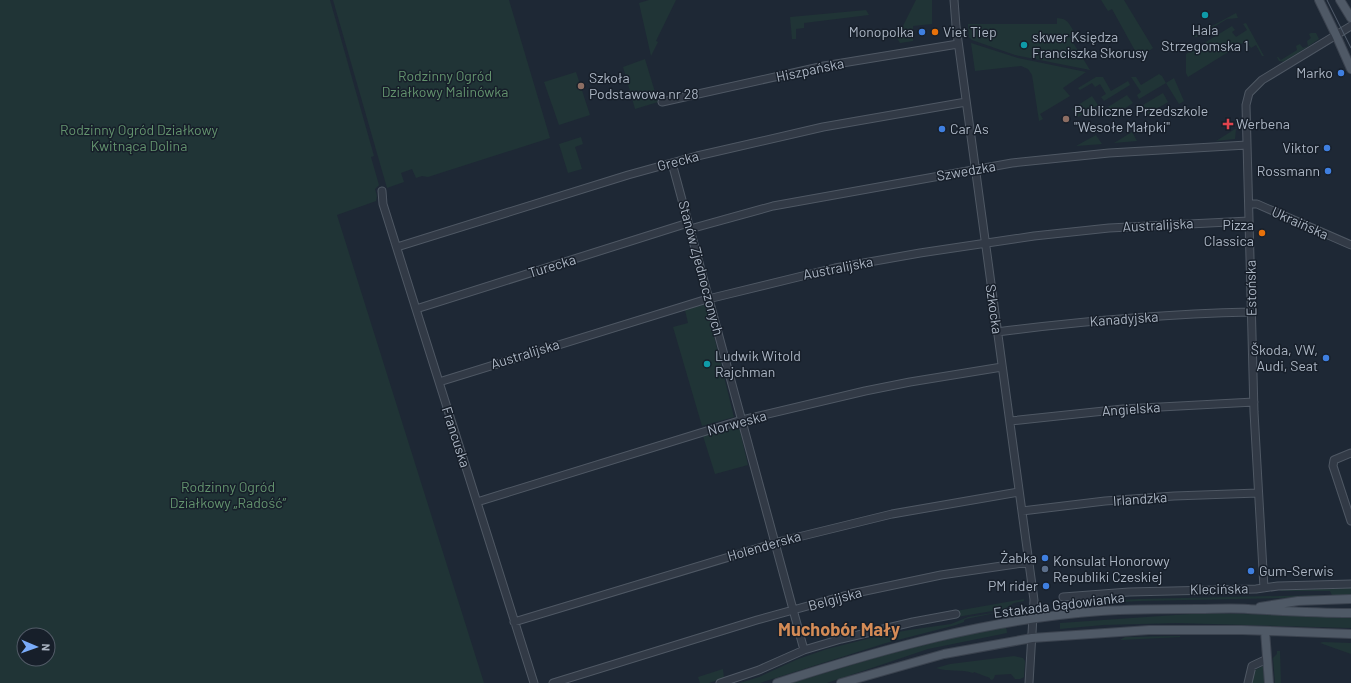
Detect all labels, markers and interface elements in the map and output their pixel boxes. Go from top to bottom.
marker: Hala Strzegomska 1 [1200,10,1210,20]
place label: Hala Strzegomska 1 [1161,21,1249,54]
place label: Monopolka [849,23,914,40]
place label: Viet Tiep [943,23,997,40]
marker: Monopolka [917,27,927,37]
marker: Viet Tiep [930,27,940,37]
place label: skwer Księdza Franciszka Skorusy [1032,28,1149,61]
marker: skwer Księdza Franciszka Skorusy [1019,40,1029,50]
street label: Hiszpańska [774,54,845,85]
place label: Marko [1296,64,1333,81]
park label: Rodzinny Ogród Działkowy Malinówka [382,67,508,100]
marker: Marko [1336,68,1346,78]
place label: Szkoła Podstawowa nr 28 [589,69,699,102]
marker: Szkoła Podstawowa nr 28 [576,81,586,91]
place label: Publiczne Przedszkole "Wesołe Małpki" [1074,102,1208,135]
marker: Publiczne Przedszkole "Wesołe Małpki" [1061,114,1071,124]
place label: Werbena [1236,115,1290,132]
marker: Werbena [1223,119,1233,129]
place label: Car As [950,120,989,137]
park label: Rodzinny Ogród Działkowy Kwitnąca Dolina [60,121,218,154]
marker: Car As [937,124,947,134]
place label: Viktor [1283,139,1319,156]
marker: Viktor [1322,143,1332,153]
street label: Grecka [655,147,701,174]
street label: Szwedzka [935,157,997,184]
place label: Rossmann [1257,162,1320,179]
marker: Rossmann [1323,166,1333,176]
street label: Stanów Zjednoczonych [675,199,728,337]
street label: Ukraińska [1269,203,1331,243]
street label: Australijska [1122,214,1194,235]
place label: Pizza Classica [1204,216,1254,249]
marker: Pizza Classica [1257,228,1267,238]
street label: Turecka [526,250,578,281]
street label: Australijska [801,252,874,283]
street label: Estońska [1242,260,1259,316]
street label: Szkocka [983,283,1006,335]
street label: Kanadyjska [1089,308,1159,329]
street label: Australijska [488,335,561,372]
place label: Škoda, VW, Audi, Seat [1251,341,1318,374]
place label: Ludwik Witold Rajchman [715,347,801,380]
marker: Škoda, VW, Audi, Seat [1321,353,1331,363]
marker: Ludwik Witold Rajchman [702,359,712,369]
street label: Angielska [1101,398,1161,419]
street label: Francuska [439,404,474,469]
street label: Norweska [705,406,768,439]
park label: Rodzinny Ogród Działkowy „Radość” [170,478,286,511]
street label: Irlandzka [1112,488,1168,509]
street label: Holenderska [725,527,803,564]
place label: Żabka [1000,549,1037,566]
place label: Konsulat Honorowy Republiki Czeskiej [1053,552,1170,585]
marker: Żabka [1040,553,1050,563]
place label: Gum-Serwis [1259,562,1334,579]
marker: Konsulat Honorowy Republiki Czeskiej [1040,564,1050,574]
marker: Gum-Serwis [1246,566,1256,576]
place label: PM rider [988,577,1038,594]
street label: Klecińska [1190,579,1248,598]
marker: PM rider [1041,581,1051,591]
street label: Belgijska [806,583,864,614]
street label: Estakada Gądowianka [992,588,1125,621]
district label: Muchobór Mały [778,618,900,640]
north arrow [16,627,56,667]
text: N [40,643,53,651]

